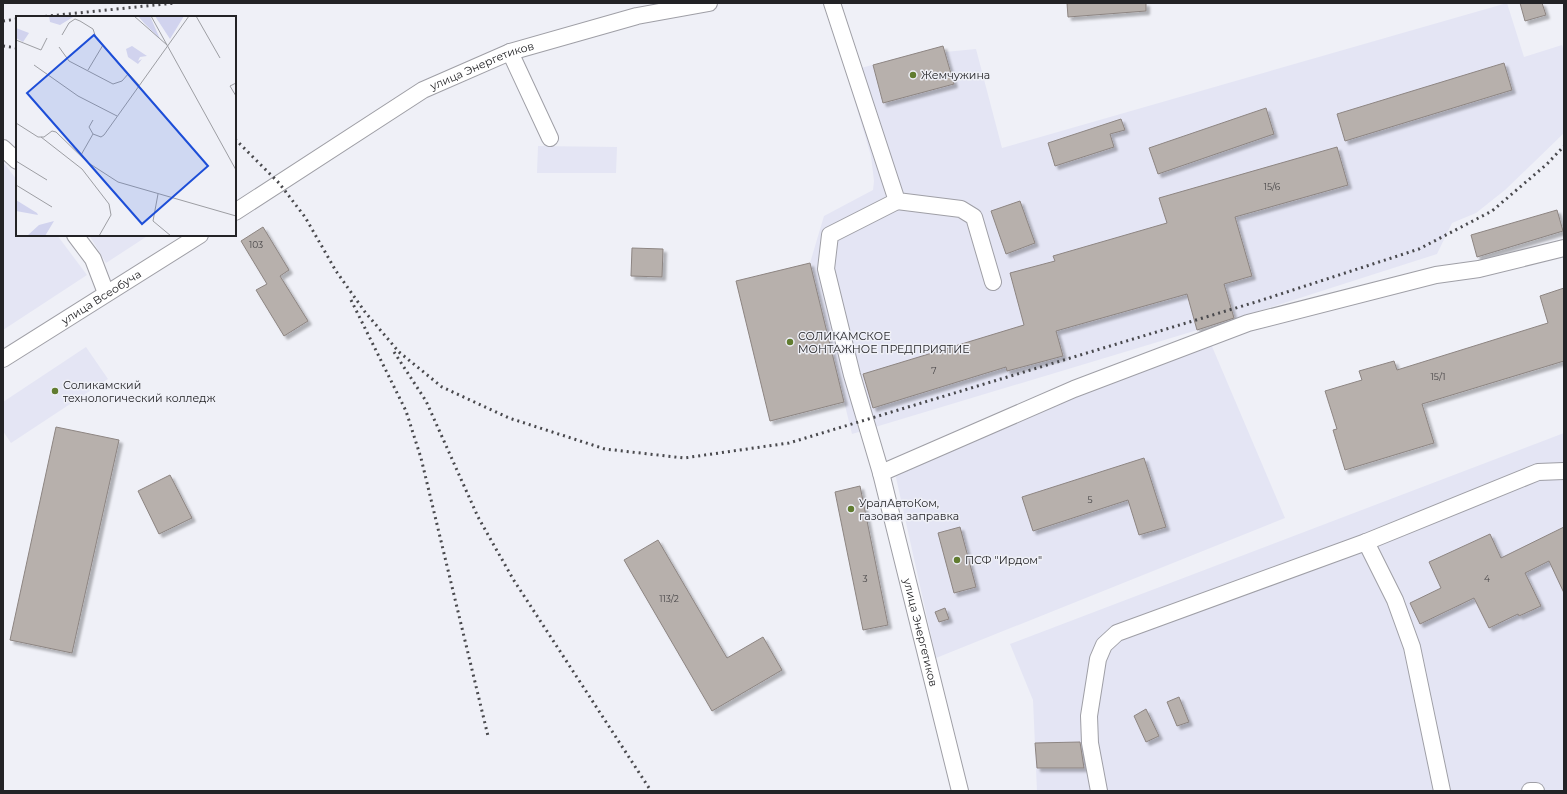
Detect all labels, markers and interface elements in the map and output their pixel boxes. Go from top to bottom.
inset map [16,16,236,236]
street label: улица Энергетиков [427,39,535,93]
place label: Жемчужина [921,68,990,82]
marker: Жемчужина [908,70,918,80]
house number: 15/6 [1264,181,1281,192]
house number: 103 [249,239,263,250]
street label: улица Всеобуча [58,267,144,328]
place label: СОЛИКАМСКОЕ МОНТАЖНОЕ ПРЕДПРИЯТИЕ [798,329,970,356]
marker: СОЛИКАМСКОЕ МОНТАЖНОЕ ПРЕДПРИЯТИЕ [785,337,795,347]
house number: 7 [931,365,937,376]
house number: 15/1 [1431,371,1445,382]
place label: Соликамский технологический колледж [63,378,215,405]
marker: Соликамский технологический колледж [50,386,60,396]
house number: 5 [1087,494,1093,505]
place label: УралАвтоКом, газовая заправка [859,496,959,523]
marker: УралАвтоКом, газовая заправка [846,504,856,514]
place label: ПСФ "Ирдом" [965,553,1042,567]
marker: ПСФ "Ирдом" [952,555,962,565]
house number: 3 [862,573,868,584]
house number: 4 [1484,573,1490,584]
street label: улица Энергетиков [900,576,941,688]
house number: 113/2 [659,593,679,604]

